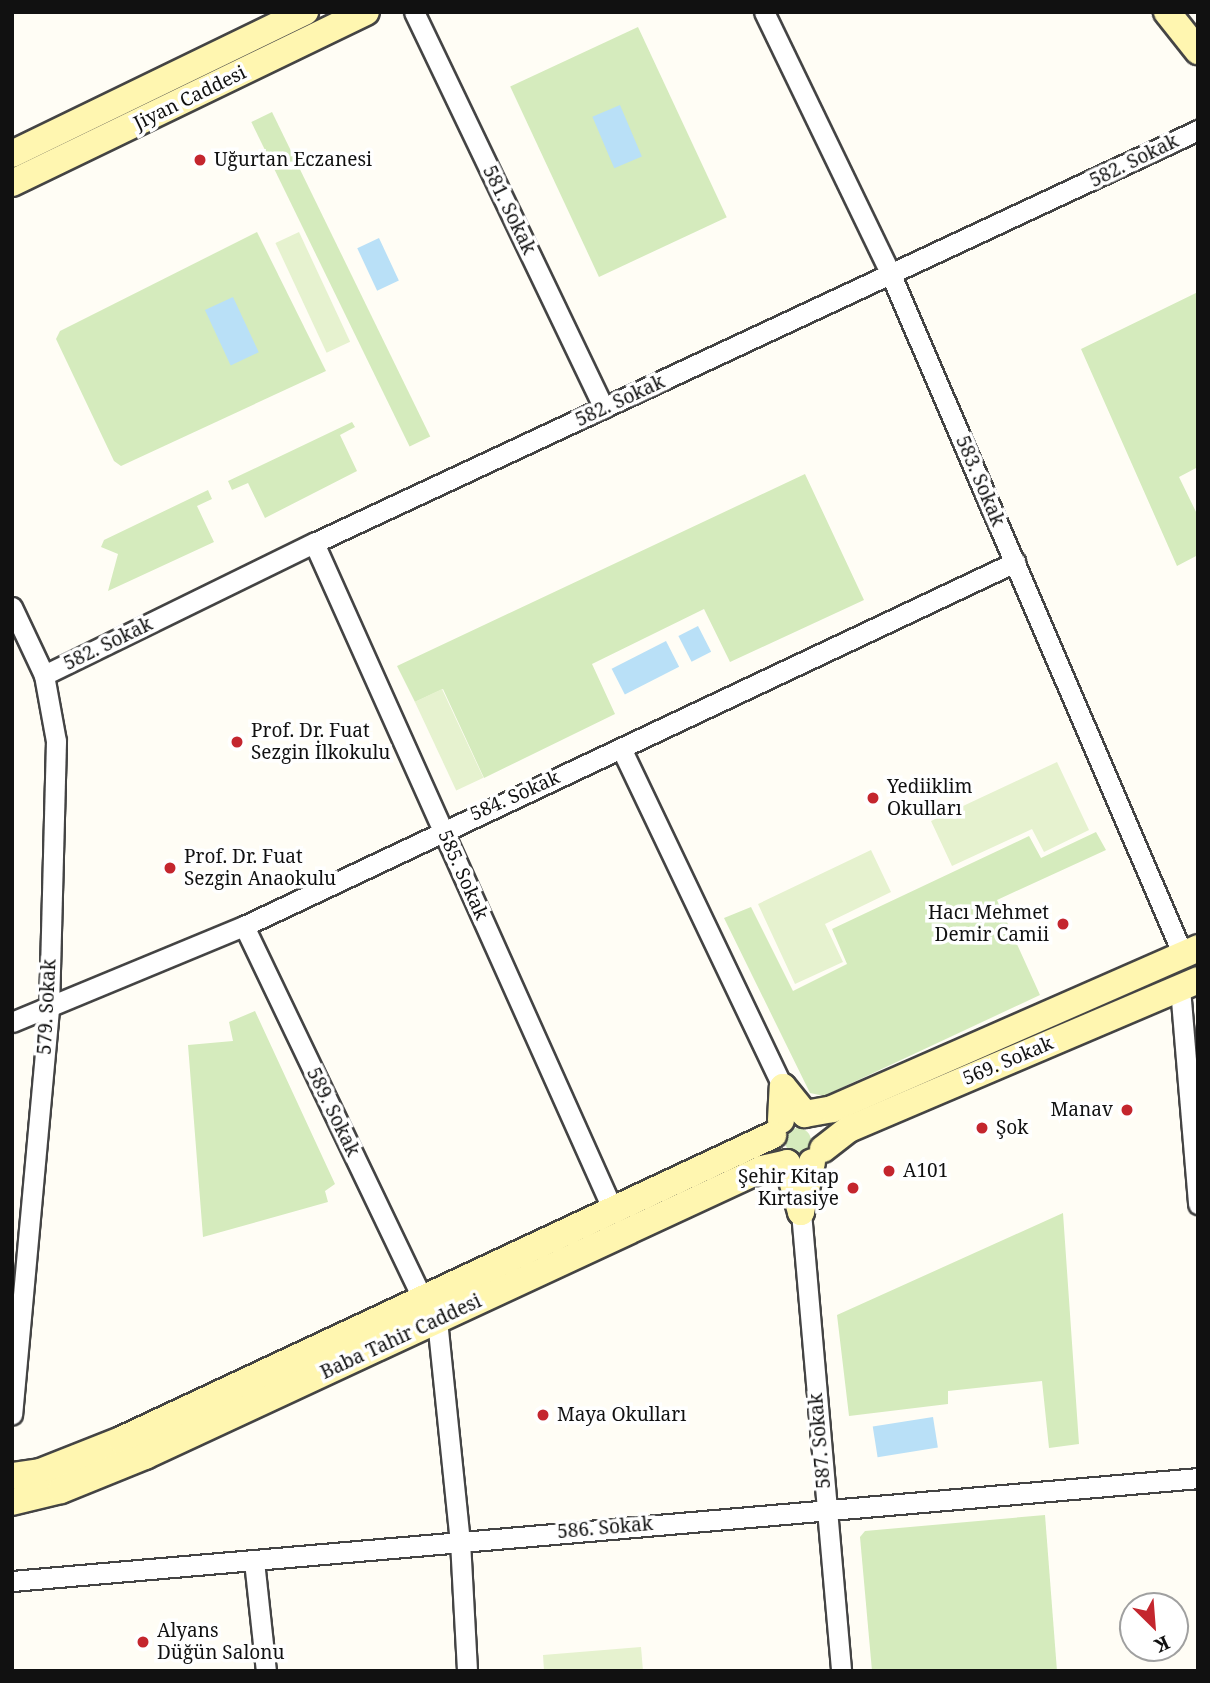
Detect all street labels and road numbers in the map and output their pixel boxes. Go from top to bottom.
street label: Jiyan Caddesi [130,61,250,135]
street label: 582. Sokak [1086,130,1182,192]
street label: 581. Sokak [478,162,540,258]
street label: 582. Sokak [572,370,668,432]
street label: 583. Sokak [951,432,1009,530]
street label: 582. Sokak [60,613,156,675]
street label: 584. Sokak [467,766,563,826]
street label: 585. Sokak [433,827,493,923]
street label: 579. Sokak [33,959,61,1055]
street label: 569. Sokak [959,1032,1057,1090]
street label: 589. Sokak [302,1064,364,1160]
street label: Baba Tahir Caddesi [317,1290,485,1384]
street label: 587. Sokak [804,1392,836,1490]
street label: 586. Sokak [556,1512,654,1544]

